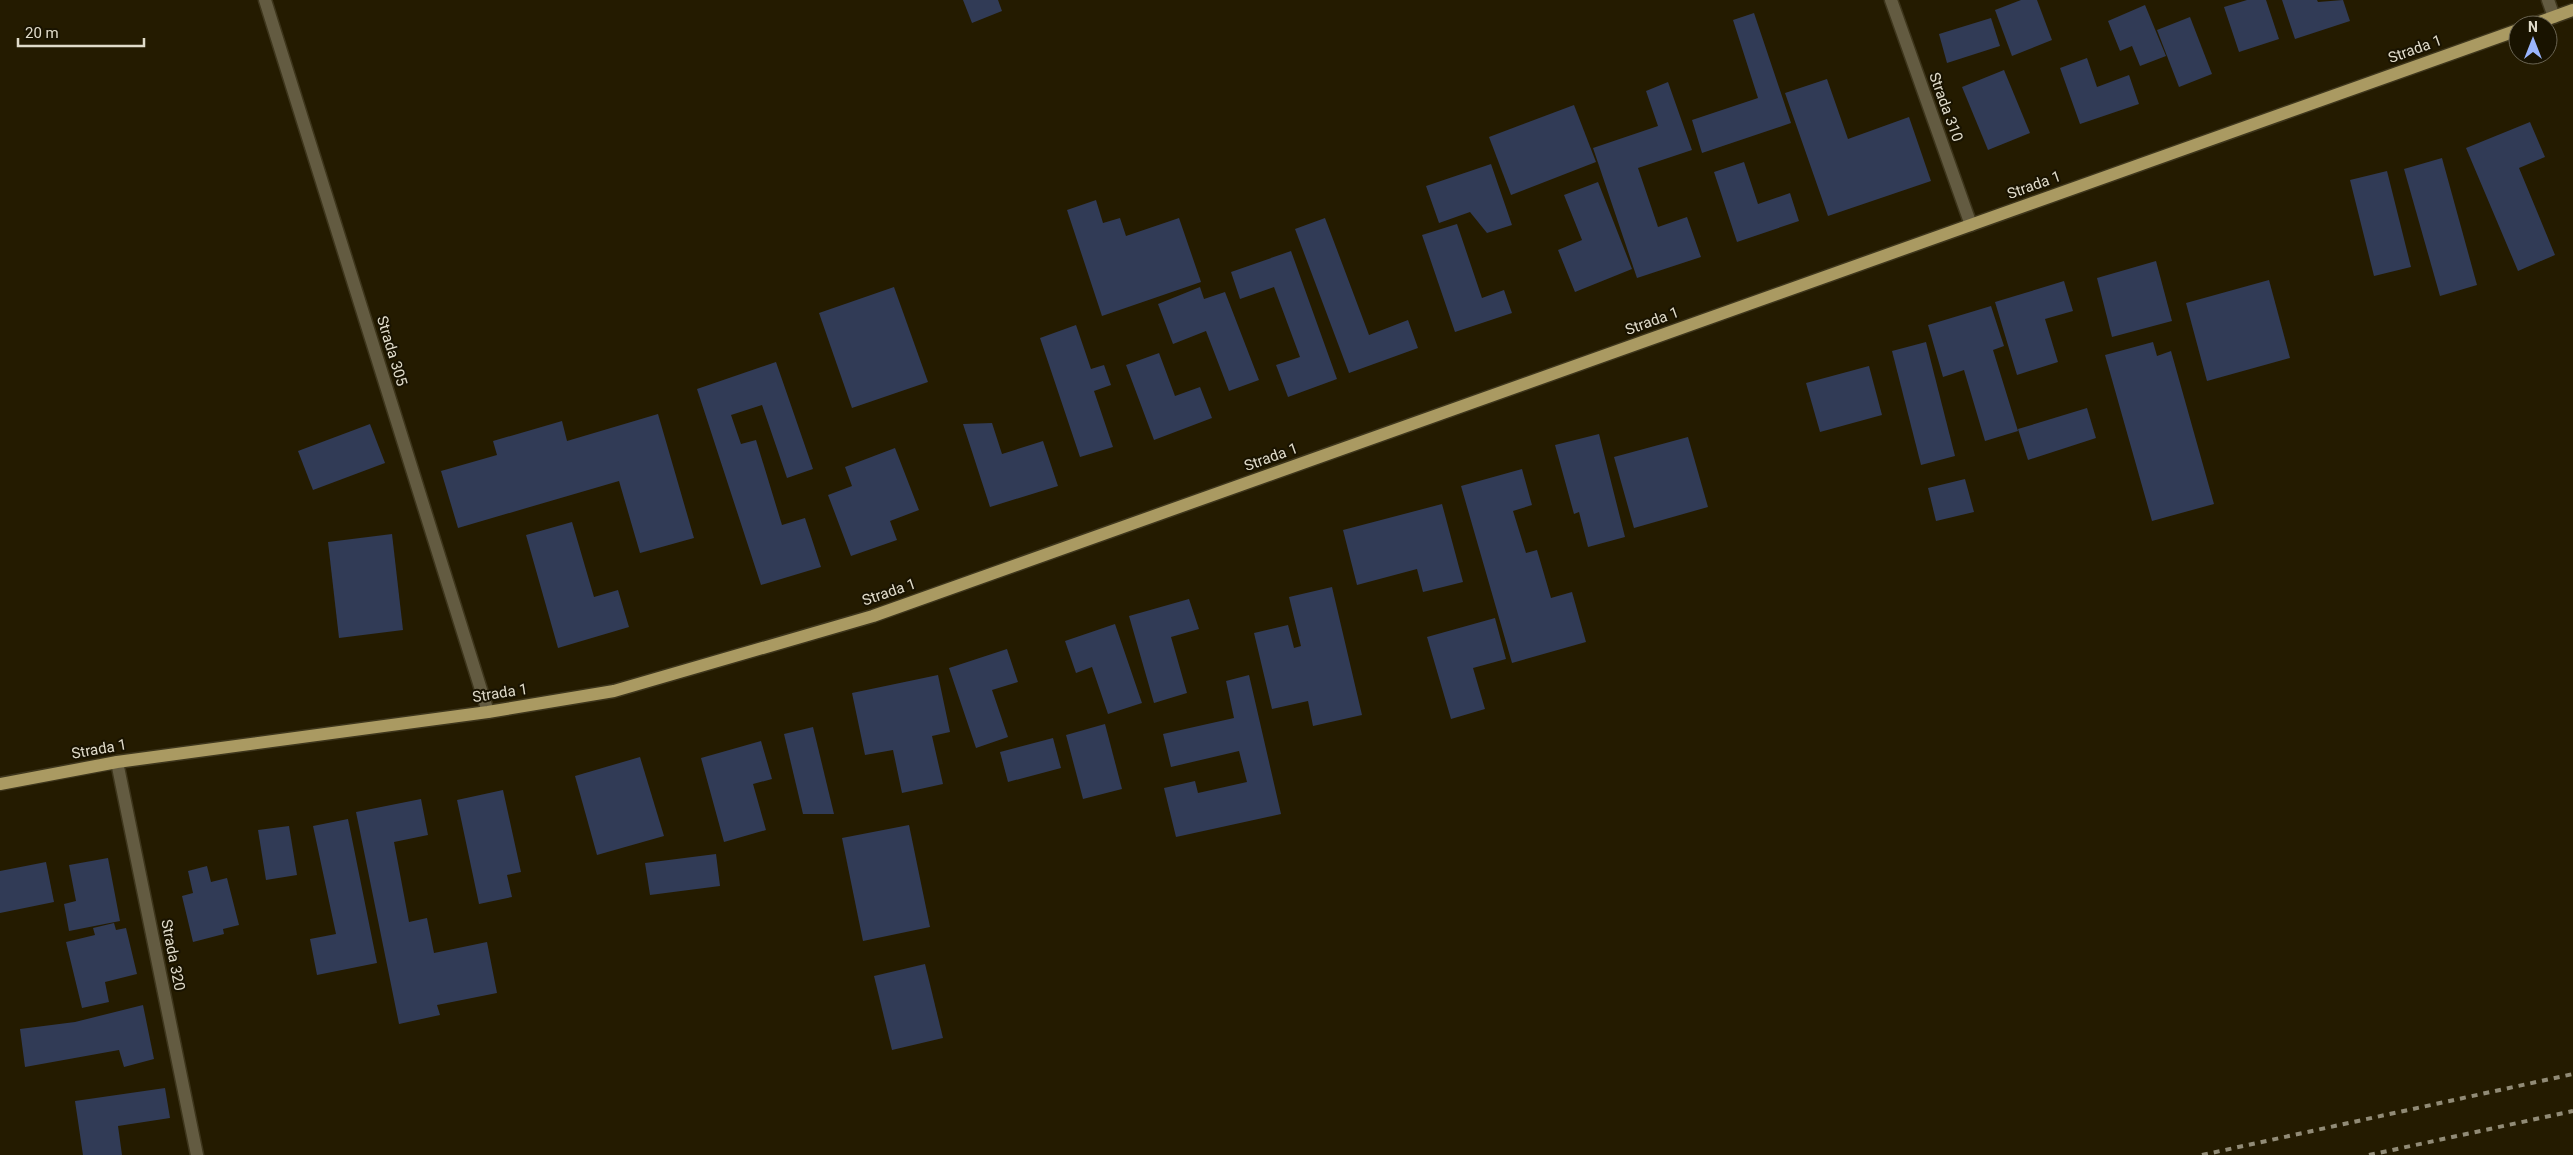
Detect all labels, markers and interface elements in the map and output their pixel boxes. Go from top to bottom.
scale bar [18,15,144,47]
north arrow [2508,15,2558,65]
text: N [2528,19,2538,35]
text: 20 m [25,24,59,42]
street label: Strada 1 [2386,31,2444,67]
street label: Strada 310 [1925,70,1967,144]
street label: Strada 1 [2005,167,2063,203]
street label: Strada 1 [1623,303,1681,339]
street label: Strada 305 [373,314,411,388]
street label: Strada 1 [1242,439,1300,475]
street label: Strada 1 [860,574,918,610]
street label: Strada 1 [471,680,529,706]
street label: Strada 1 [70,735,128,763]
street label: Strada 320 [157,918,189,992]

